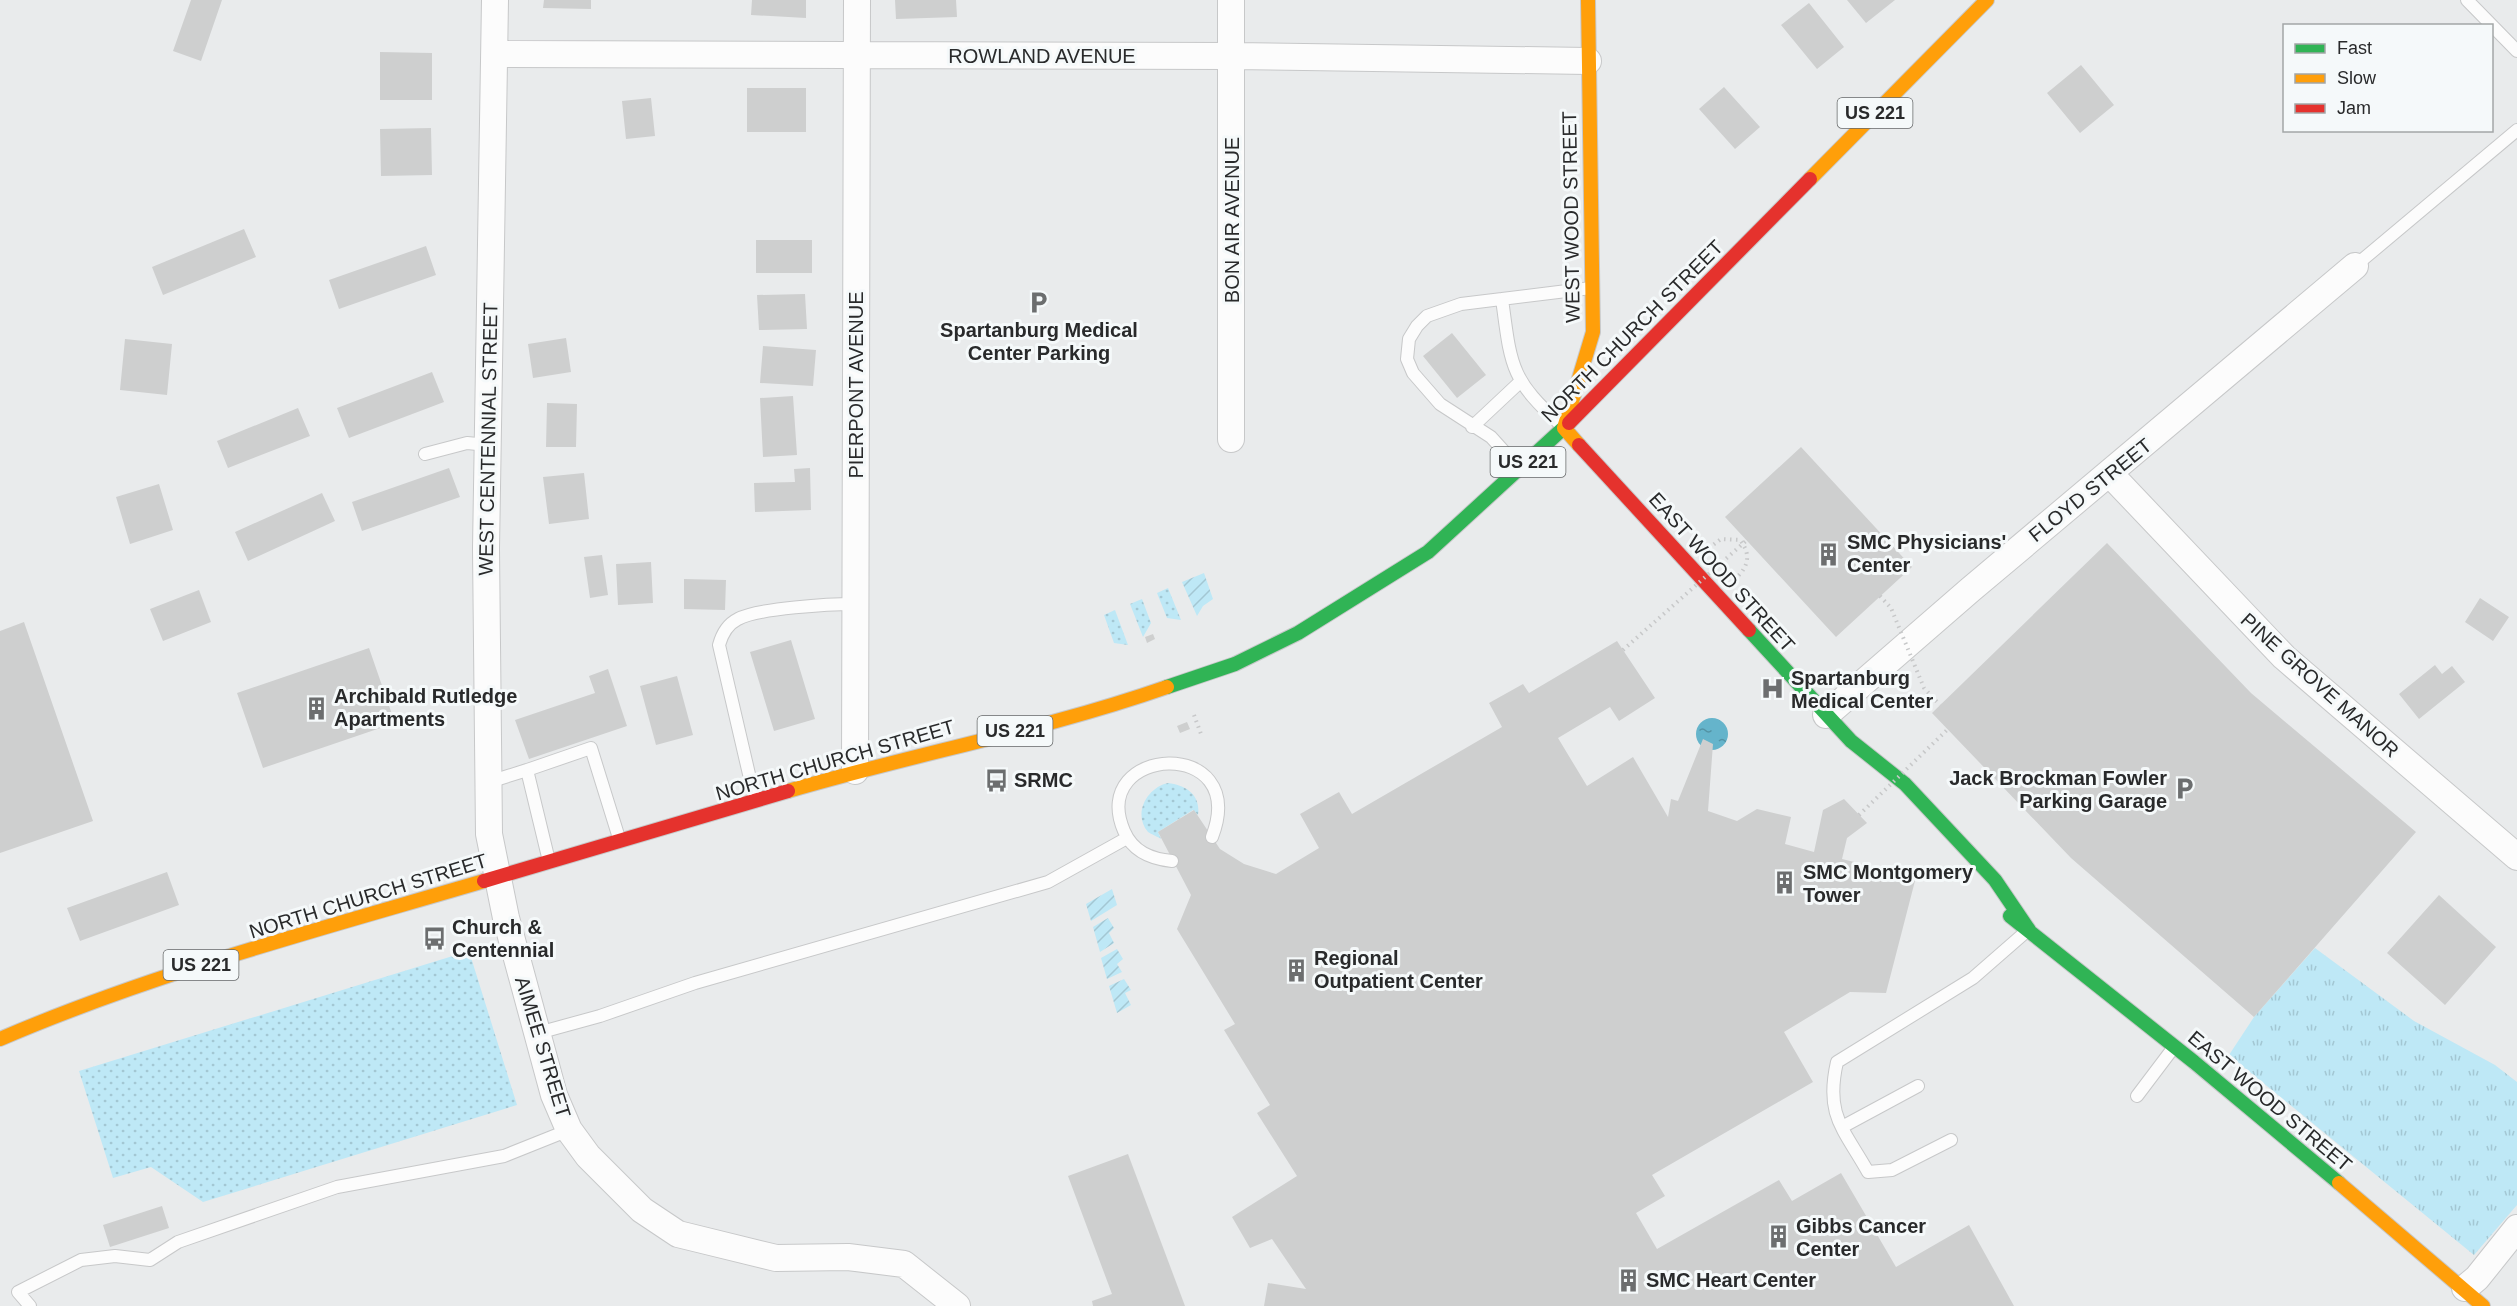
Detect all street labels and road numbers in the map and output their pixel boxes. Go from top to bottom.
street label: ROWLAND AVENUE [948,45,1136,67]
road number: US 221 [1838,98,1912,128]
street label: WEST WOOD STREET [1558,111,1584,323]
street label: BON AIR AVENUE [1221,137,1243,303]
street label: NORTH CHURCH STREET [1537,236,1727,426]
street label: PIERPONT AVENUE [845,291,867,479]
street label: WEST CENTENNIAL STREET [475,302,501,576]
street label: FLOYD STREET [2024,434,2156,546]
road number: US 221 [1490,447,1565,477]
street label: EAST WOOD STREET [1645,488,1799,656]
street label: PINE GROVE MANOR [2237,608,2403,762]
street label: NORTH CHURCH STREET [713,715,957,805]
road number: US 221 [978,716,1052,746]
street label: NORTH CHURCH STREET [246,849,490,943]
road number: US 221 [164,950,238,980]
street label: AIMEE STREET [511,974,575,1120]
street label: EAST WOOD STREET [2184,1026,2356,1176]

